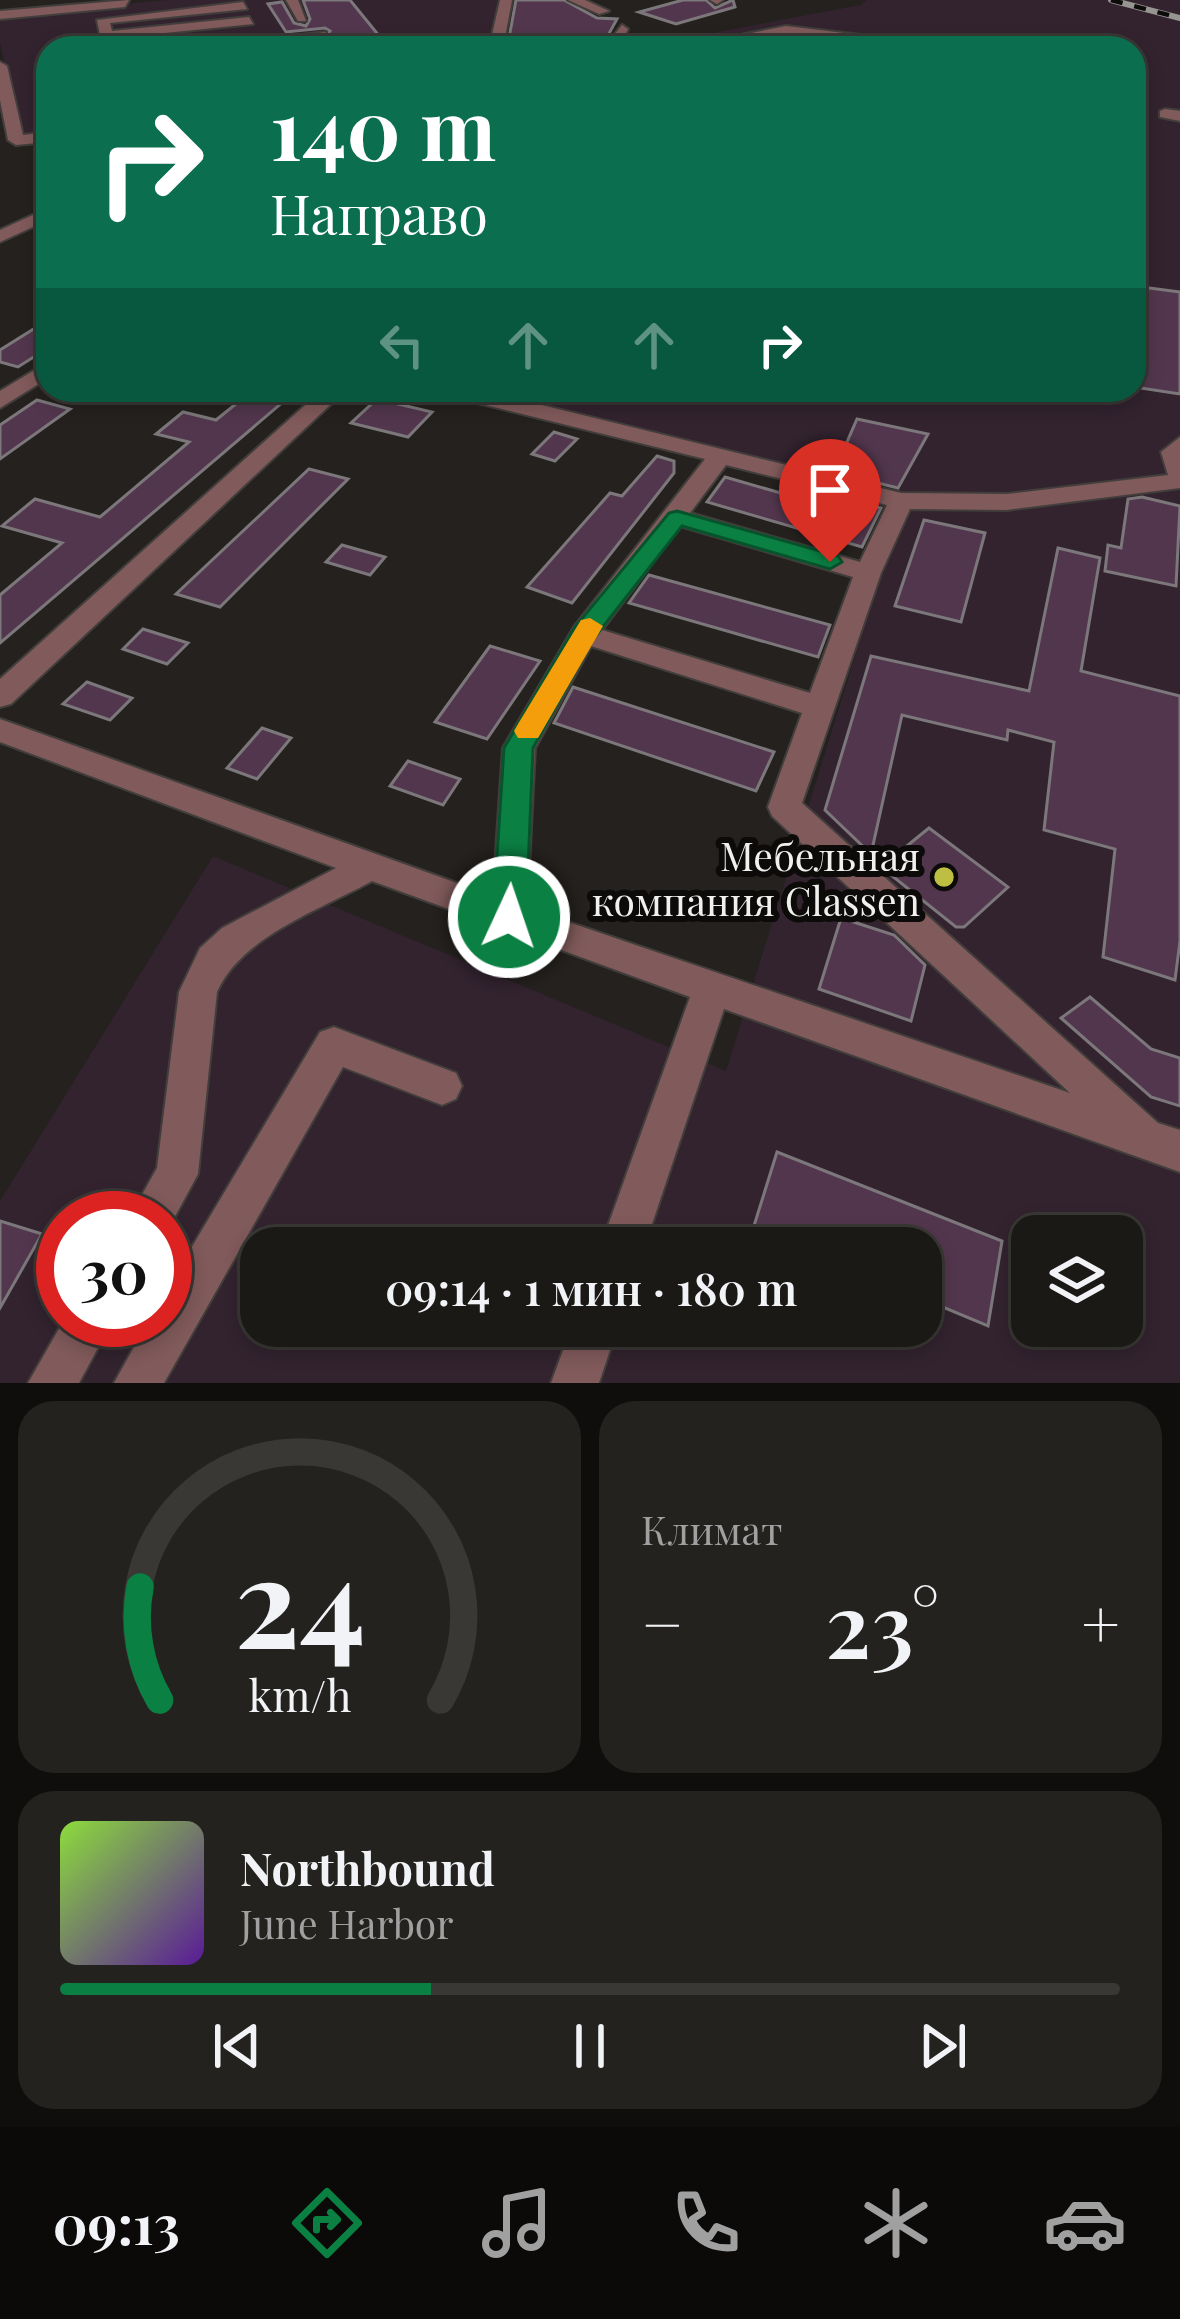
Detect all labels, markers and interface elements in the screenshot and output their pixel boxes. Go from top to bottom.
text: 140 m [270,70,496,182]
icon: right [72,84,228,240]
text: Направо [270,177,488,249]
icon: left [369,312,435,378]
icon: ahead [495,312,561,378]
icon: ahead [621,312,687,378]
icon: right [747,312,813,378]
pin [779,439,881,562]
icon: arrive [797,457,863,523]
place label: Мебельная компания Сlassen [592,829,920,926]
position arrow [446,854,572,980]
marker: Мебельная компания Сlassen [931,864,957,890]
speed limit sign: 30 [36,1191,192,1347]
map controls [1011,1215,1143,1347]
button: layers [1011,1215,1143,1347]
text: 09:14 · 1 мин · 180 m [385,1257,797,1317]
text: Климат [641,1503,783,1555]
text: 24 [234,1514,365,1680]
text: 23° [825,1562,940,1682]
text: − [641,1578,684,1666]
text: + [1081,1578,1120,1666]
text: km/h [248,1666,351,1723]
text: Northbound [240,1837,495,1897]
text: June Harbor [240,1897,454,1949]
icon: previous [204,2013,270,2079]
icon: pause [557,2013,623,2079]
icon: next [910,2013,976,2079]
icon: directions [285,2181,369,2265]
icon: music [475,2181,559,2265]
icon: phone [664,2181,748,2265]
icon: climate [854,2181,938,2265]
icon: car [1043,2181,1127,2265]
text: 09:13 [53,2187,180,2259]

